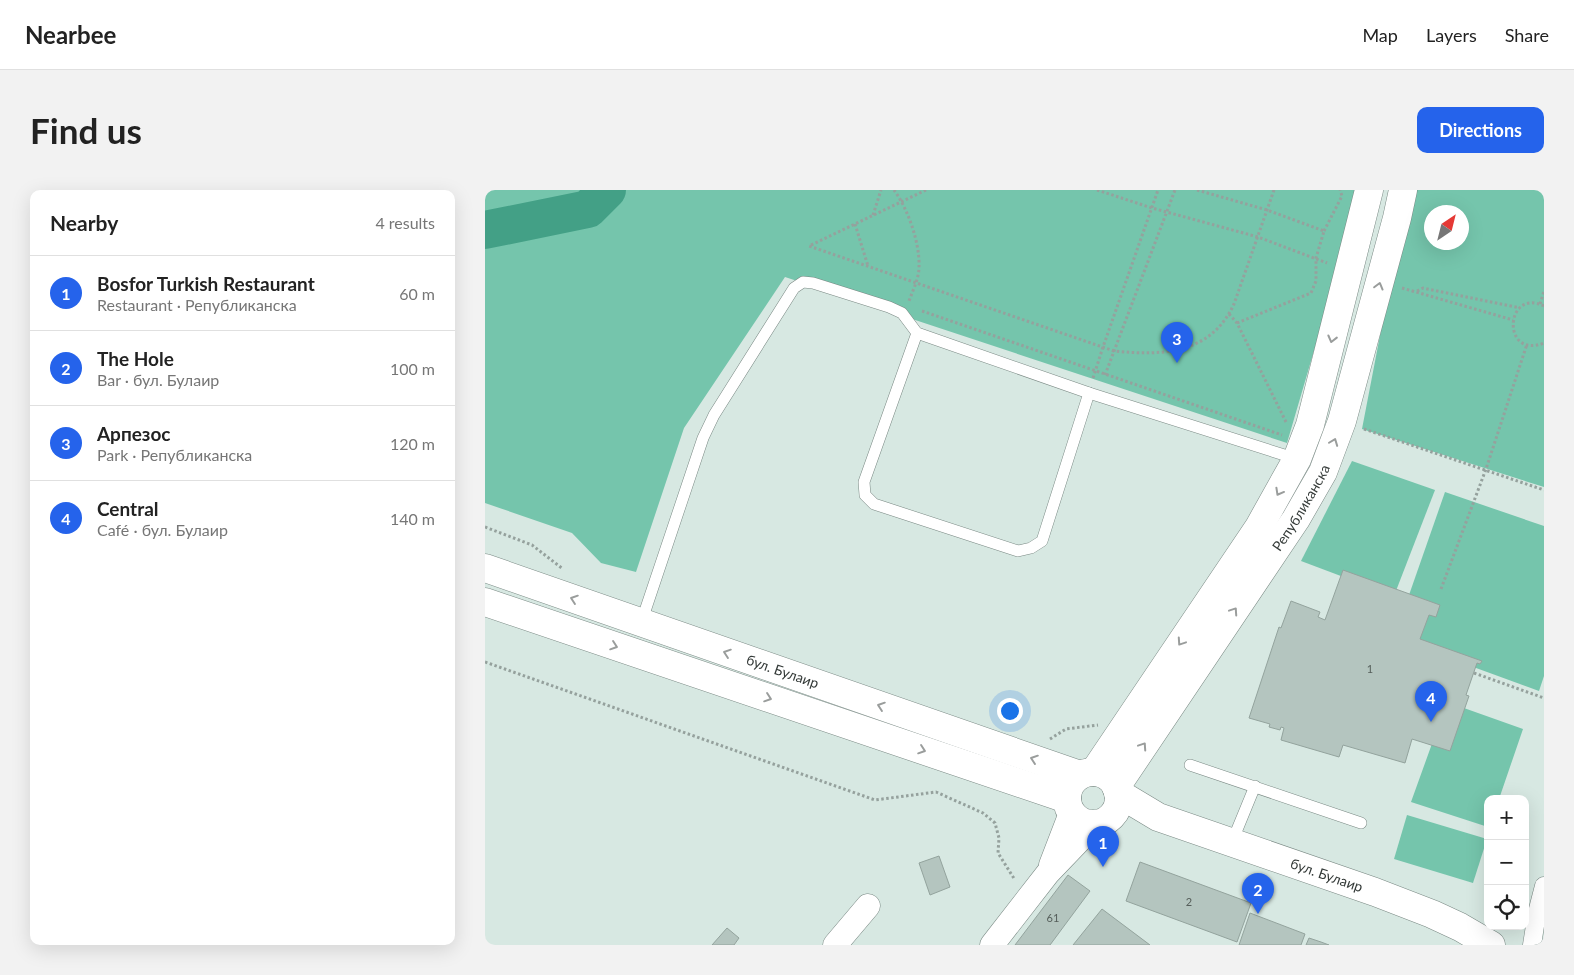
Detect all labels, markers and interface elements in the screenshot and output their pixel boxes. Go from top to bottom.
text: Nearbee [25,20,116,49]
text: Map [1362,24,1398,46]
text: Layers [1426,24,1477,46]
text: Share [1505,24,1549,46]
button: Directions [1417,107,1544,153]
text: Find us [30,109,142,151]
north arrow [1424,205,1469,250]
text: Nearby [50,210,118,235]
text: 4 results [375,213,435,232]
text: Bosfor Turkish Restaurant [97,272,315,295]
one-way arrow [1373,282,1383,290]
text: 1 [61,284,71,303]
text: 60 m [399,284,435,303]
text: Restaurant · Републиканска [97,295,297,314]
pin: 3 [1161,322,1193,363]
one-way arrow [1327,335,1338,344]
text: The Hole [97,347,174,370]
text: 2 [61,359,71,378]
text: 100 m [390,359,435,378]
text: Bar · бул. Булаир [97,370,219,389]
text: Арпезос [97,422,171,445]
text: 3 [61,434,71,453]
text: 120 m [390,434,435,453]
one-way arrow [1328,438,1338,447]
text: Park · Републиканска [97,445,252,464]
street label: Републиканска [1268,462,1333,554]
one-way arrow [1275,486,1285,495]
text: Central [97,497,159,520]
text: 4 [61,509,71,528]
text: 140 m [390,509,435,528]
text: Café · бул. Булаир [97,520,228,539]
one-way arrow [570,595,578,605]
one-way arrow [1228,608,1237,617]
one-way arrow [1178,637,1187,646]
one-way arrow [609,640,618,650]
one-way arrow [723,649,732,659]
street label: бул. Булаир [744,651,821,692]
house number: 1 [1367,662,1373,675]
pin: 4 [1415,681,1447,722]
one-way arrow [763,692,772,702]
your location [997,698,1023,724]
one-way arrow [877,702,885,712]
one-way arrow [1137,742,1146,752]
one-way arrow [917,744,926,754]
one-way arrow [1030,755,1039,765]
map controls [1484,795,1529,930]
button: + [1484,795,1529,840]
pin: 1 [1087,826,1119,867]
button: − [1484,840,1529,885]
street label: бул. Булаир [1288,854,1365,895]
pin: 2 [1242,873,1274,914]
button: locate [1484,885,1529,930]
house number: 2 [1186,895,1192,908]
house number: 61 [1047,911,1059,924]

